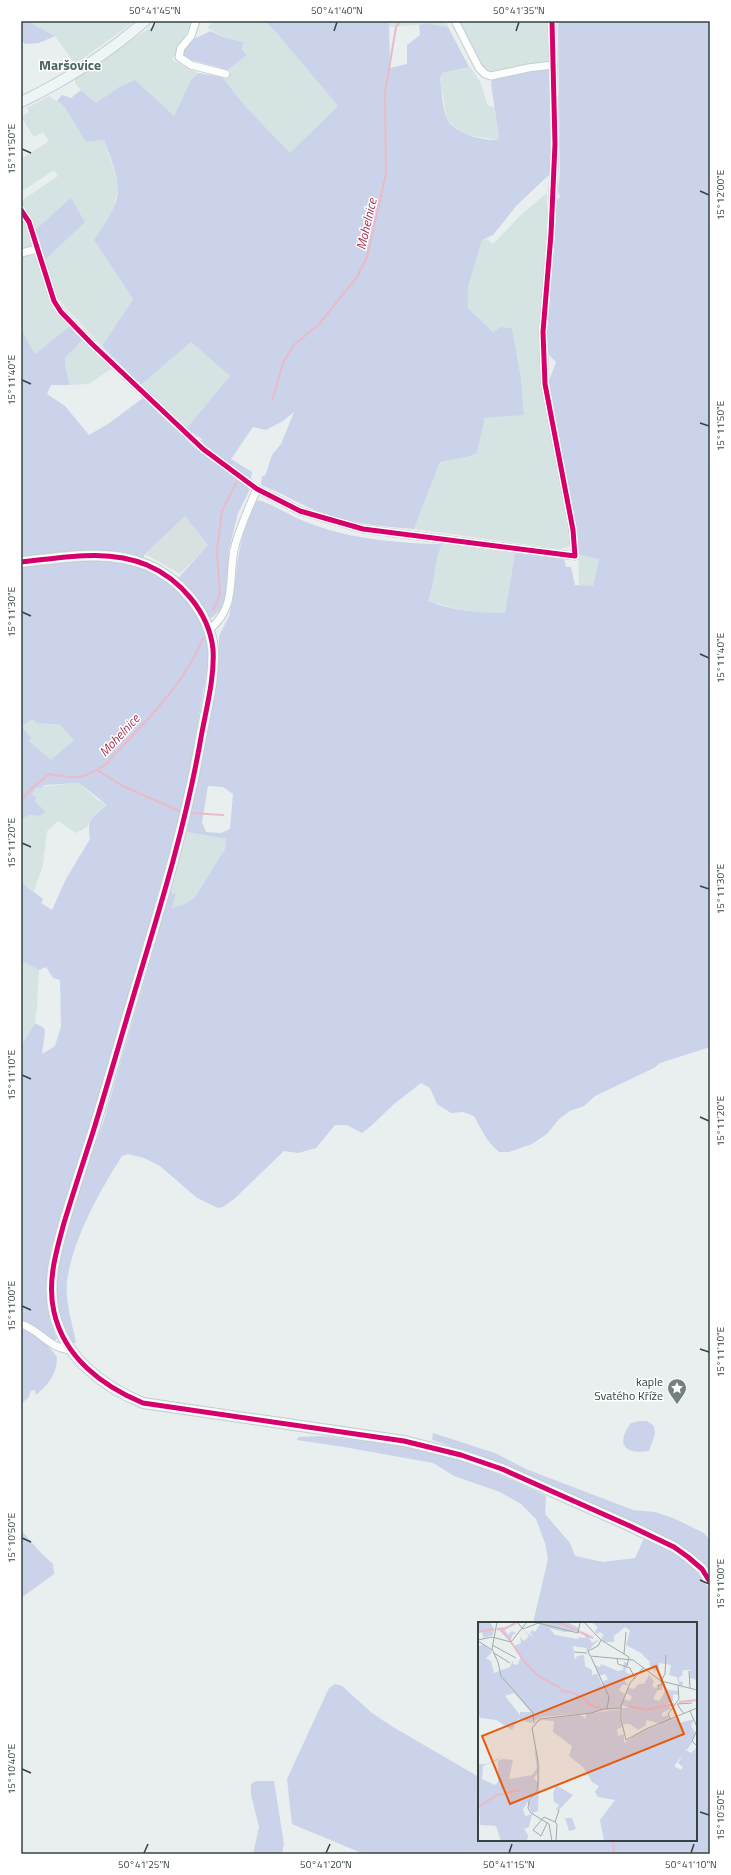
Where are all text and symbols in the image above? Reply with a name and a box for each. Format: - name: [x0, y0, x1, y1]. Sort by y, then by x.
- text: 50°41'45"N: [129, 3, 181, 18]
- text: 50°41'40"N: [311, 3, 363, 18]
- text: 50°41'35"N: [493, 3, 545, 18]
- district label: Maršovice: [39, 54, 101, 75]
- text: 15°11'50"E: [4, 123, 19, 174]
- text: 15°12'00"E: [713, 169, 728, 220]
- water label: Mohelnice: [350, 195, 382, 252]
- text: 15°11'40"E: [4, 354, 19, 405]
- text: 15°11'50"E: [713, 400, 728, 451]
- text: 15°11'30"E: [4, 586, 19, 637]
- text: 15°11'40"E: [713, 632, 728, 683]
- water label: Mohelnice: [94, 708, 145, 761]
- text: 15°11'20"E: [4, 817, 19, 868]
- text: 15°11'30"E: [713, 863, 728, 914]
- text: 15°11'10"E: [4, 1049, 19, 1100]
- text: 15°11'20"E: [713, 1095, 728, 1146]
- text: 15°11'00"E: [4, 1280, 19, 1331]
- text: 15°11'10"E: [713, 1326, 728, 1377]
- place label: kaple Svatého Kříže: [594, 1372, 663, 1405]
- place icon: kaple Svatého Kříže: [666, 1377, 688, 1405]
- text: 15°10'50"E: [4, 1512, 19, 1563]
- text: 15°11'00"E: [713, 1558, 728, 1609]
- inset map: [478, 1622, 697, 1841]
- text: 15°10'40"E: [4, 1743, 19, 1794]
- text: 15°10'50"E: [713, 1789, 728, 1840]
- text: 50°41'25"N: [118, 1857, 170, 1872]
- text: 50°41'20"N: [300, 1857, 352, 1872]
- text: 50°41'15"N: [483, 1857, 535, 1872]
- text: 50°41'10"N: [665, 1857, 717, 1872]

